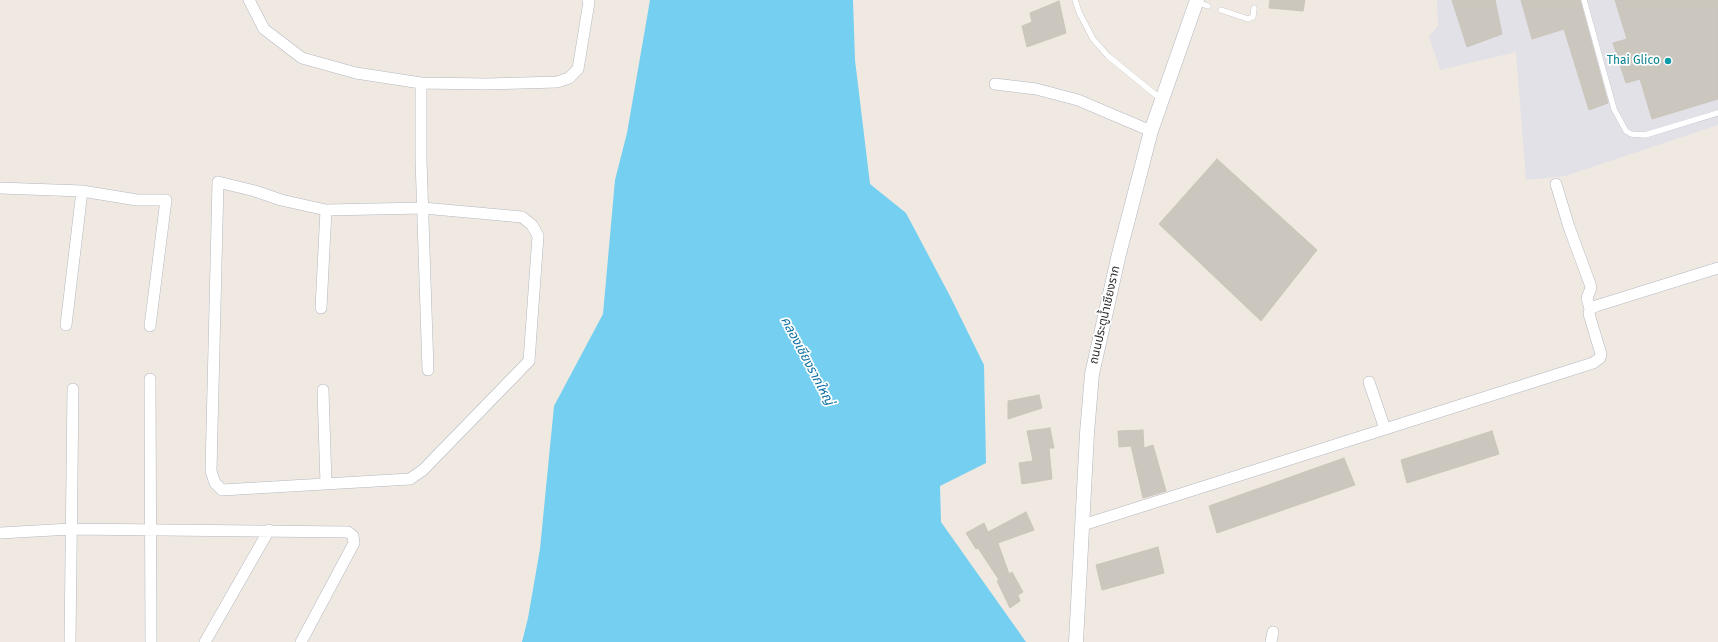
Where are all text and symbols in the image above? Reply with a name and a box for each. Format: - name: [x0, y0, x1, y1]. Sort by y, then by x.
- place label: Thai Glico: [1607, 54, 1660, 68]
- marker: Thai Glico: [1663, 56, 1673, 66]
- street label: ถนนประตูน้ำเชียงราก: [1087, 264, 1123, 366]
- water label: คลองเชียงรากใหญ่: [777, 314, 837, 408]

